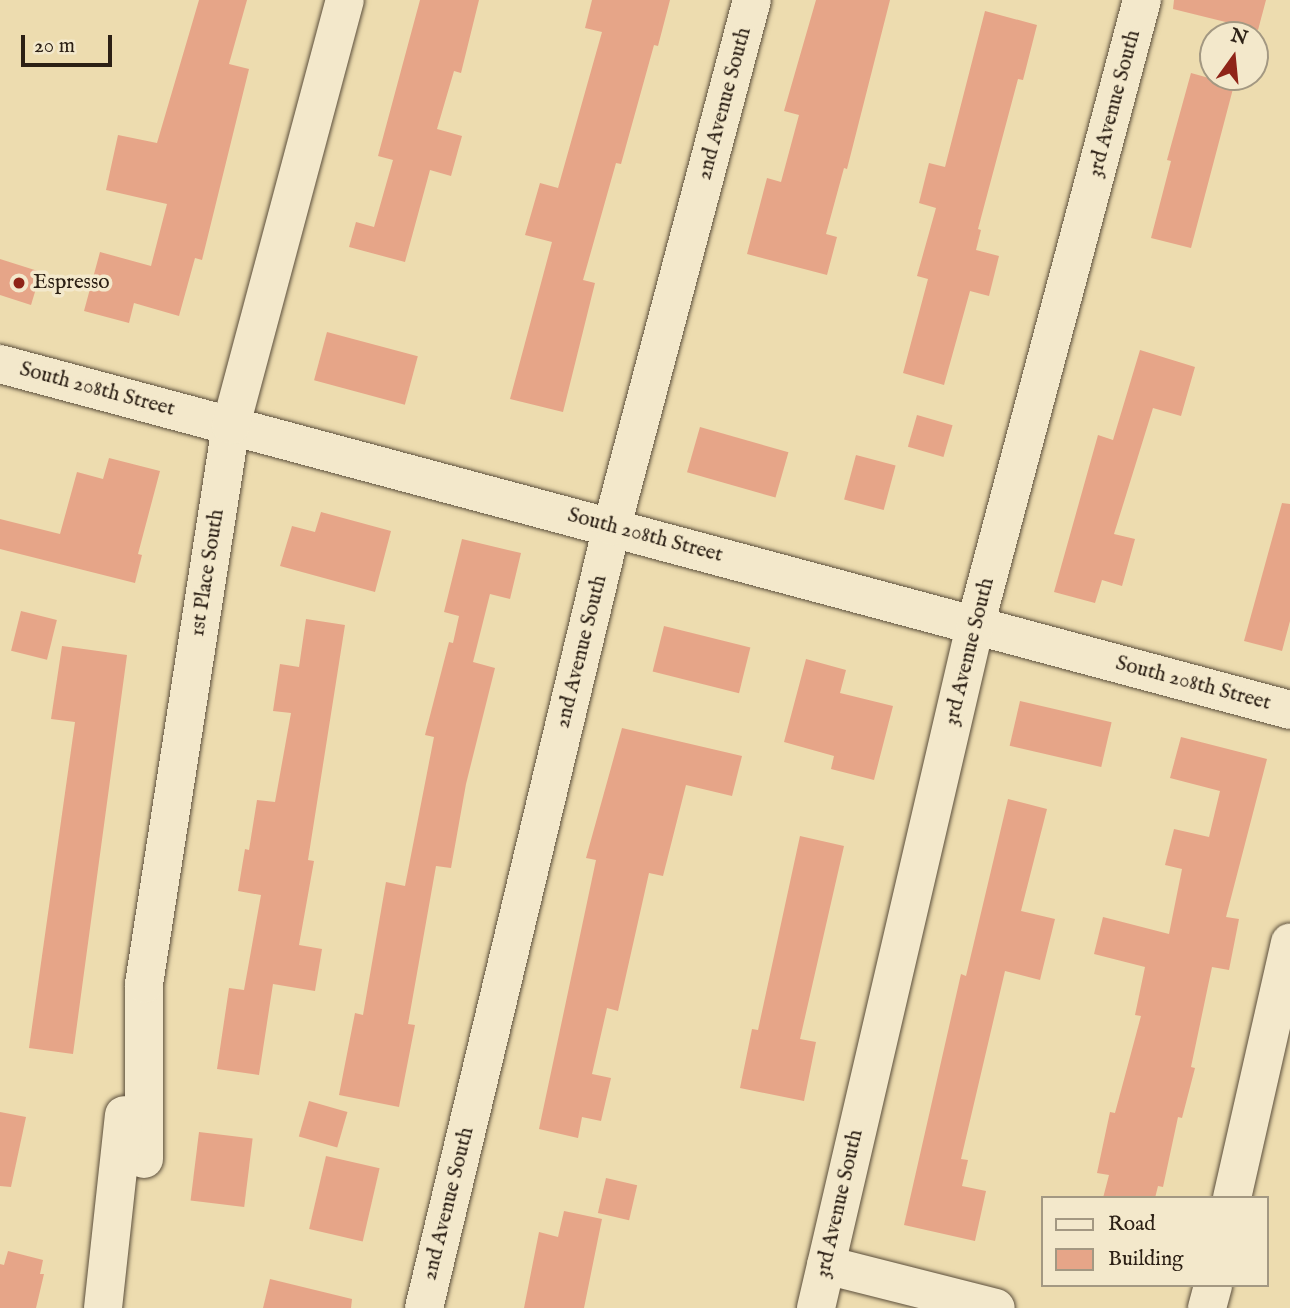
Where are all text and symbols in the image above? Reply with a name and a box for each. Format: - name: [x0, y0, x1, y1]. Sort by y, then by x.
- scale bar: [24, 21, 116, 65]
- north arrow: [1199, 21, 1269, 91]
- text: N: [1228, 24, 1250, 51]
- street label: 2nd Avenue South: [693, 25, 757, 183]
- street label: 3rd Avenue South: [1083, 28, 1147, 180]
- text: 20 m: [34, 33, 75, 60]
- place label: Espresso: [33, 270, 110, 296]
- marker: Espresso: [11, 275, 27, 291]
- street label: South 208th Street: [17, 357, 177, 423]
- street label: South 208th Street: [565, 503, 725, 569]
- street label: 1st Place South: [186, 508, 230, 638]
- street label: 2nd Avenue South: [551, 573, 613, 731]
- street label: 3rd Avenue South: [939, 576, 1001, 728]
- street label: South 208th Street: [1113, 651, 1273, 717]
- street label: 2nd Avenue South: [418, 1125, 480, 1283]
- street label: 3rd Avenue South: [811, 1127, 869, 1281]
- legend: [1042, 1196, 1269, 1287]
- text: Road: [1108, 1211, 1155, 1238]
- text: Building: [1108, 1246, 1183, 1273]

